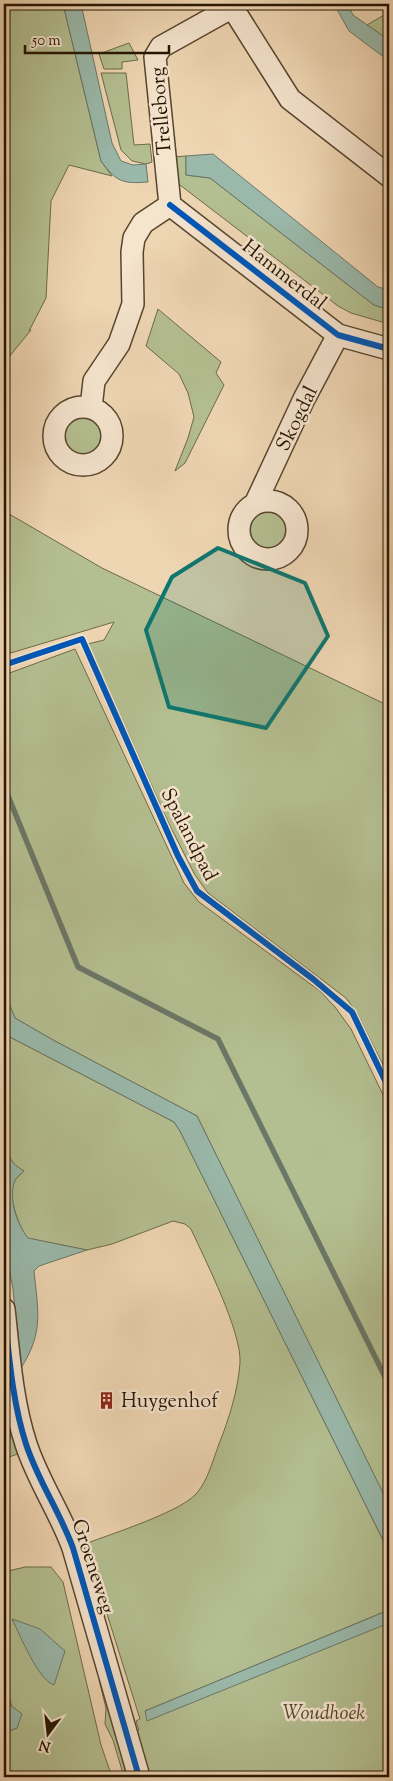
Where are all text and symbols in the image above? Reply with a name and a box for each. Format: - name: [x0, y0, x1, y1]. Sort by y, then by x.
- scale bar: [25, 22, 169, 54]
- text: 50 m: [31, 31, 61, 52]
- street label: Trelleborg: [144, 65, 181, 156]
- street label: Hammerdal: [235, 234, 332, 319]
- street label: Skogdal: [270, 381, 327, 457]
- street label: Spalandpad: [152, 784, 224, 887]
- place label: Huygenhof: [121, 1388, 219, 1417]
- building icon: Huygenhof: [97, 1390, 117, 1410]
- street label: Groeneweg: [63, 1516, 121, 1618]
- park label: Woudhoek: [283, 1700, 365, 1729]
- north arrow: [22, 1708, 72, 1758]
- text: N: [37, 1734, 53, 1756]

